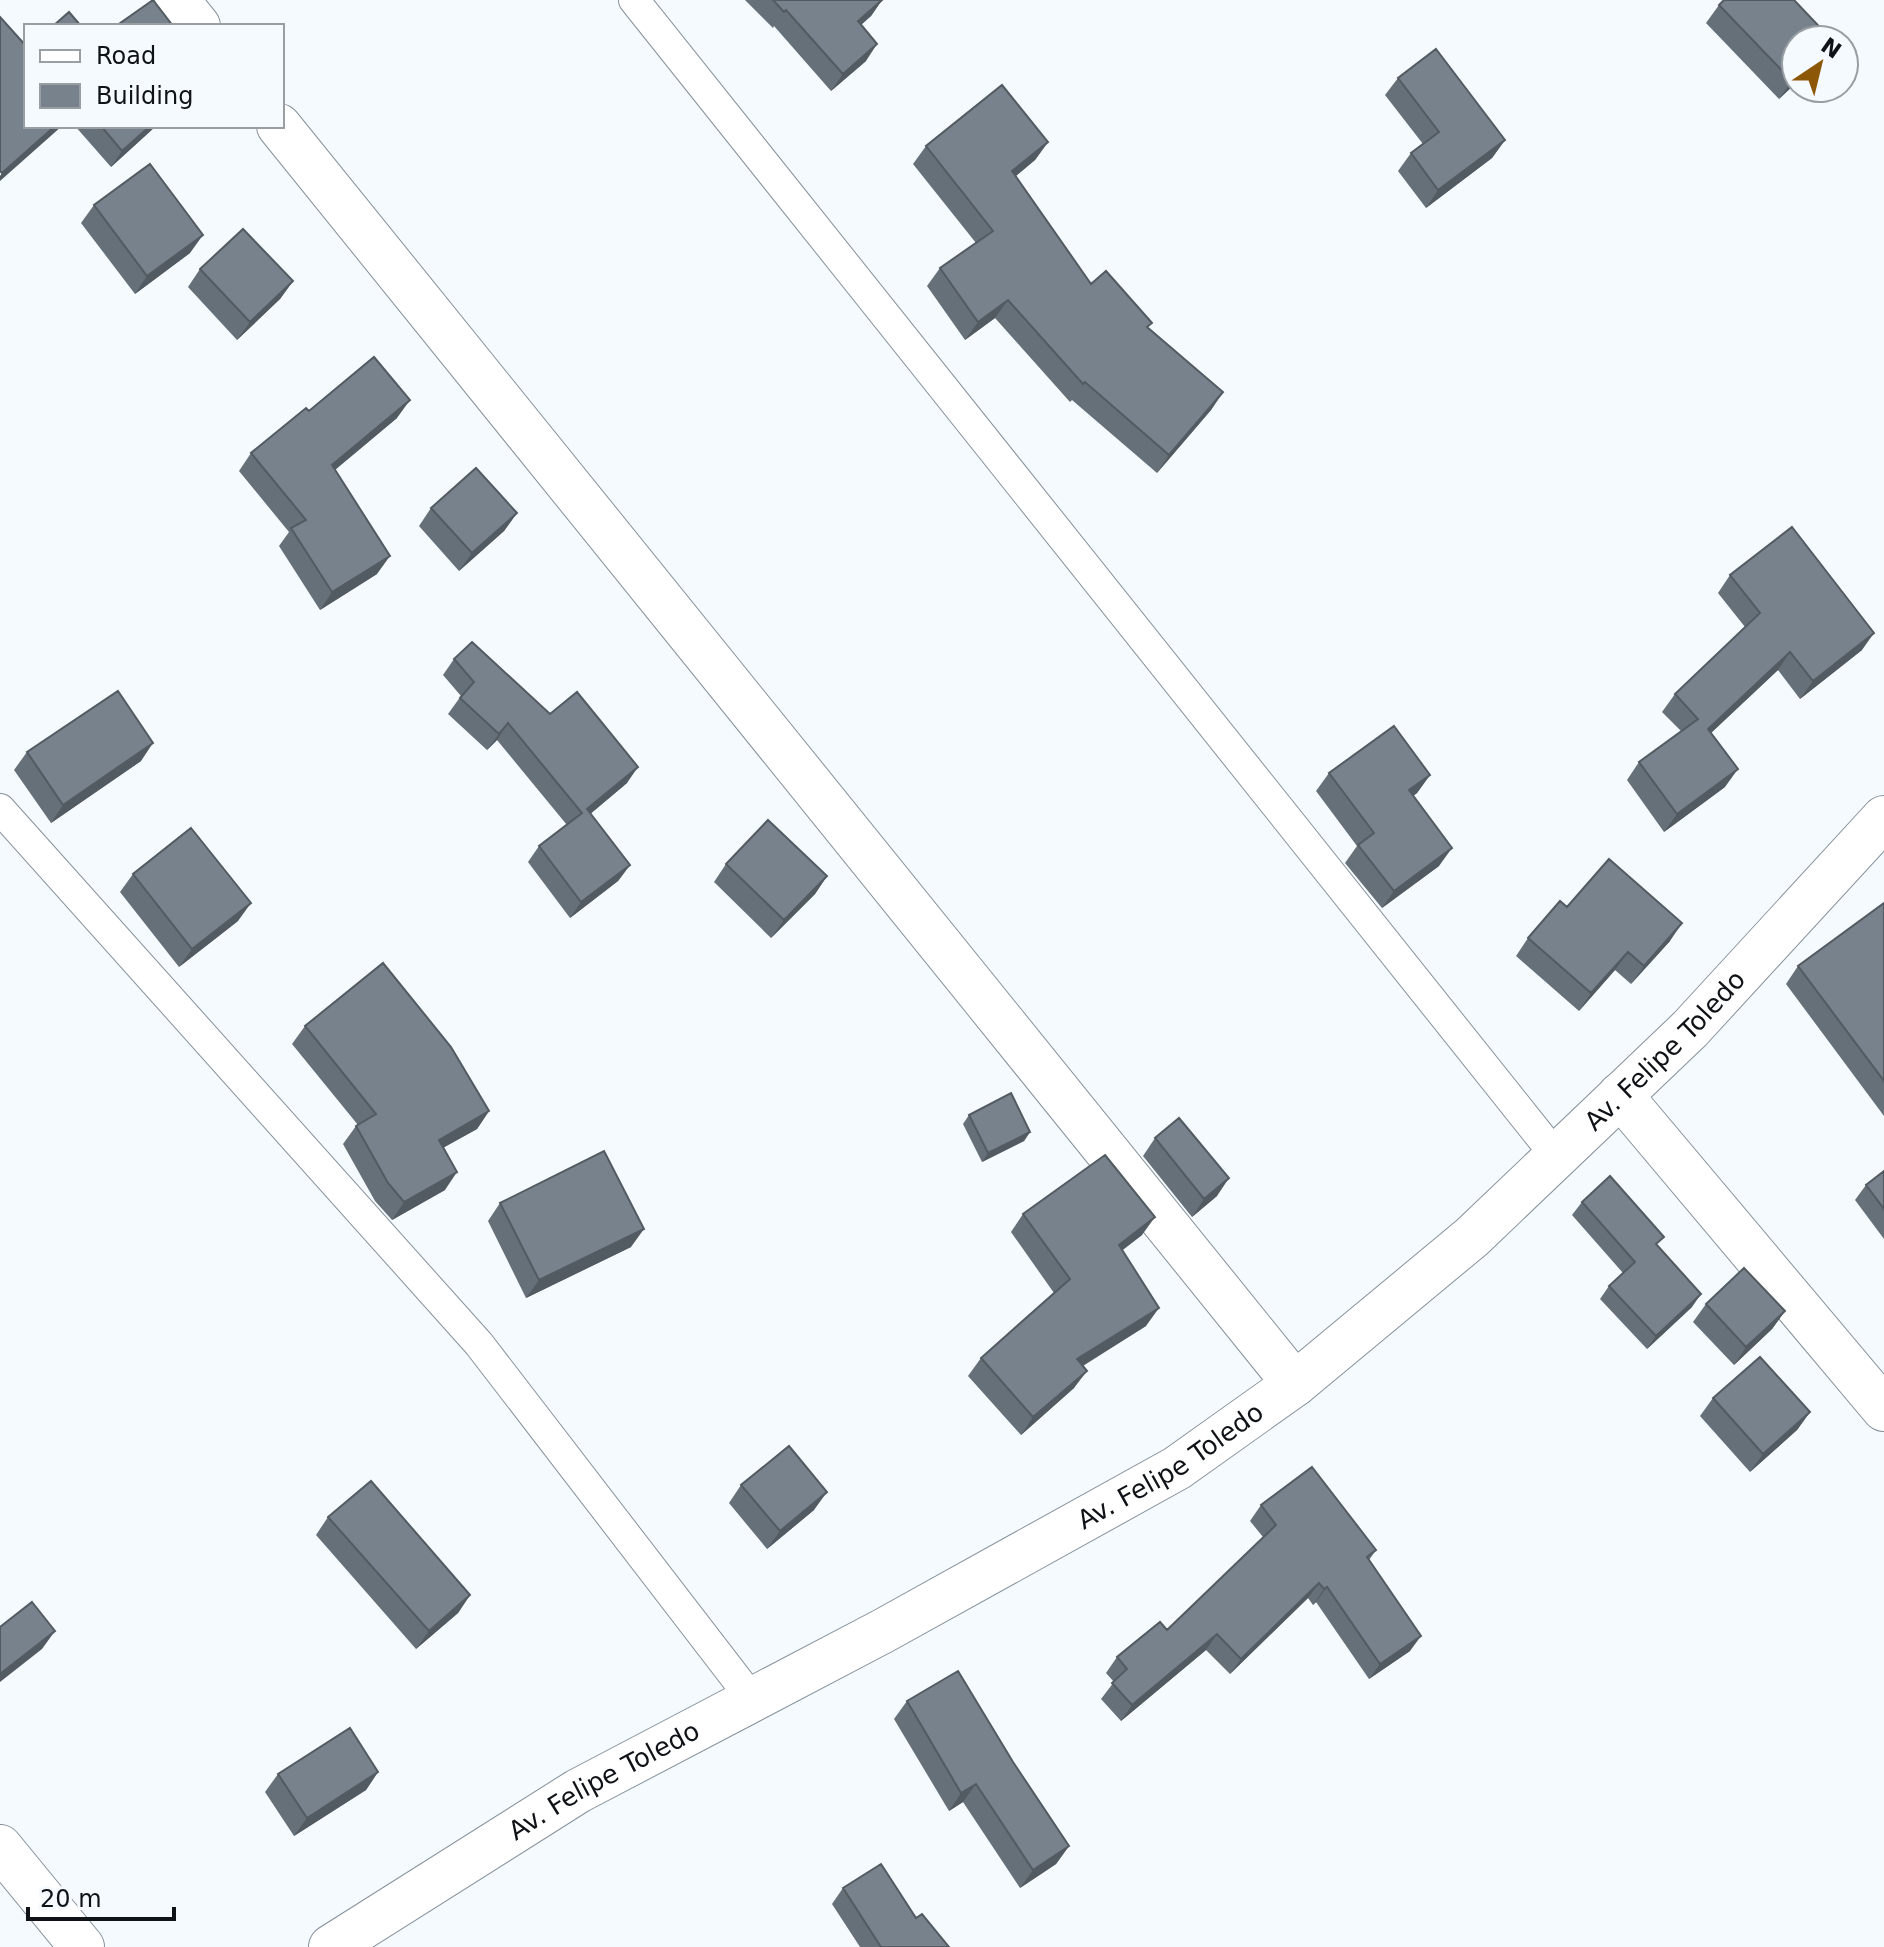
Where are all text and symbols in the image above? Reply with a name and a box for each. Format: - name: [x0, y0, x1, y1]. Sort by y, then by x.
- legend: [24, 24, 284, 128]
- north arrow: [1780, 24, 1860, 104]
- text: N: [1816, 33, 1846, 64]
- text: Road: [96, 42, 156, 70]
- text: Building: [96, 82, 193, 110]
- street label: Av. Felipe Toledo: [1578, 964, 1751, 1136]
- street label: Av. Felipe Toledo: [1072, 1396, 1269, 1535]
- street label: Av. Felipe Toledo: [503, 1715, 704, 1846]
- scale bar: [28, 1871, 174, 1921]
- text: 20 m: [40, 1885, 102, 1913]

